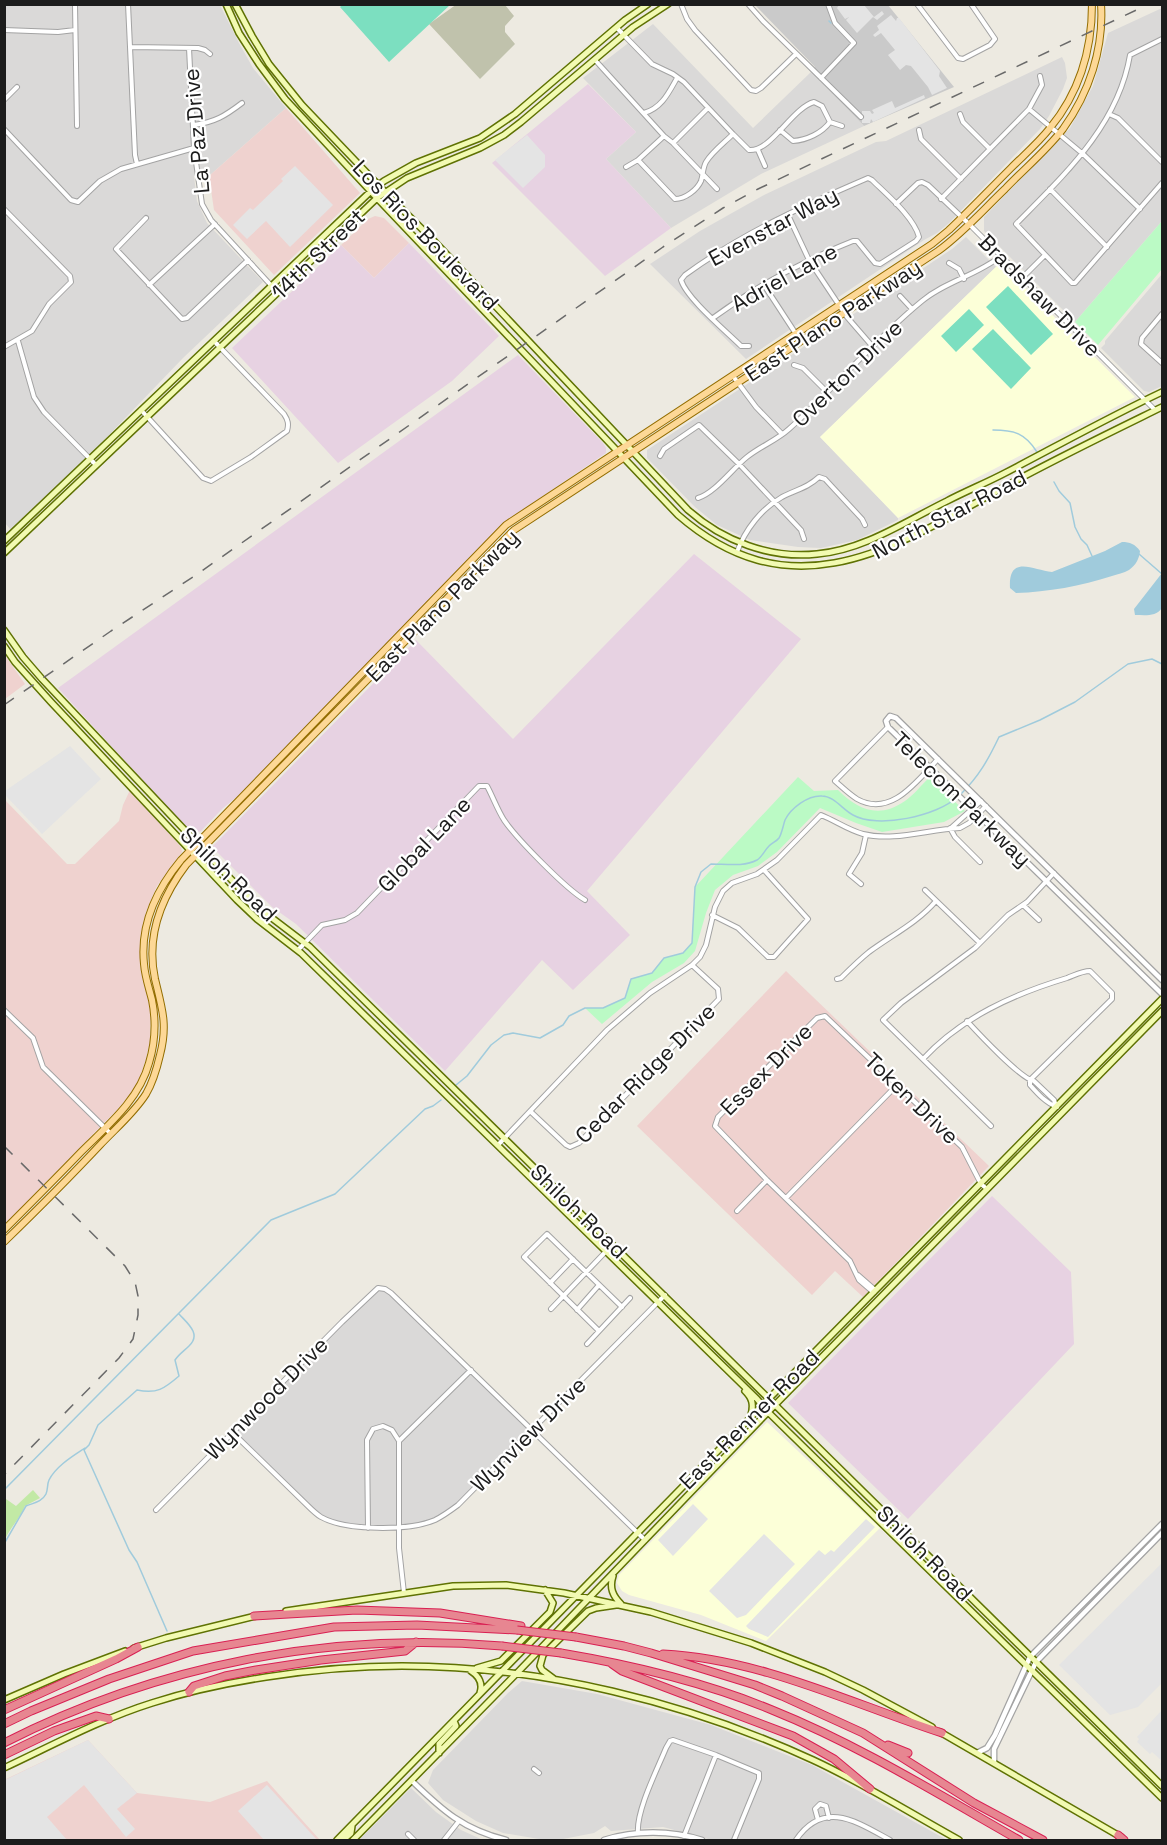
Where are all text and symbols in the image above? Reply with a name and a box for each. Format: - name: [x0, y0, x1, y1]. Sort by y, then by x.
- street label: La Paz Drive: [177, 67, 215, 195]
- street label: Los Rios Boulevard: [347, 154, 505, 316]
- street label: Evenstar Way: [703, 180, 843, 272]
- street label: 14th Street: [265, 202, 371, 306]
- street label: Bradshaw Drive: [973, 228, 1107, 362]
- street label: Adriel Lane: [726, 236, 842, 318]
- street label: East Plano Parkway: [739, 252, 927, 388]
- street label: Overton Drive: [786, 313, 908, 433]
- street label: North Star Road: [867, 463, 1031, 565]
- street label: East Plano Parkway: [360, 523, 524, 687]
- street label: Telecom Parkway: [887, 726, 1037, 872]
- street label: Global Lane: [371, 790, 477, 898]
- street label: Shiloh Road: [174, 821, 284, 927]
- street label: Cedar Ridge Drive: [569, 997, 721, 1149]
- street label: Essex Drive: [714, 1017, 818, 1121]
- street label: Token Drive: [859, 1046, 965, 1150]
- street label: Shiloh Road: [524, 1158, 634, 1264]
- street label: Wynwood Drive: [198, 1330, 334, 1466]
- street label: East Renner Road: [673, 1343, 825, 1495]
- street label: Wynview Drive: [464, 1370, 592, 1498]
- street label: Shiloh Road: [871, 1499, 979, 1607]

